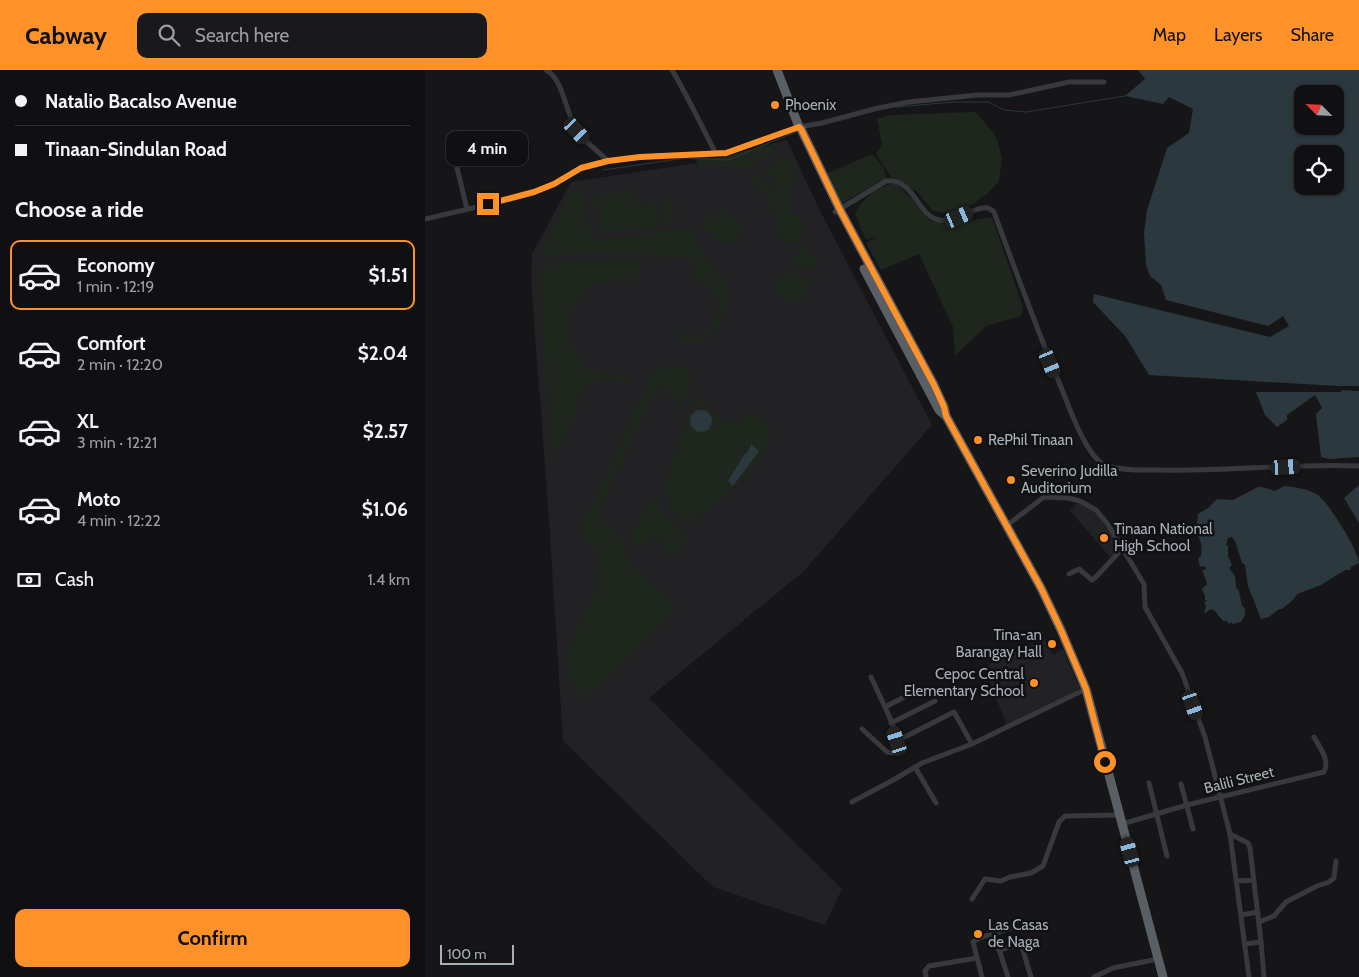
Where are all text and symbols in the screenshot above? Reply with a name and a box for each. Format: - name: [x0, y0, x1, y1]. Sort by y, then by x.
- search box: [137, 13, 487, 58]
- text: Cabway: [25, 21, 107, 50]
- icon: search: [155, 21, 183, 49]
- text: Search here: [195, 24, 289, 47]
- text: Map: [1153, 24, 1186, 46]
- text: Layers: [1214, 24, 1263, 46]
- text: Share: [1291, 24, 1334, 46]
- north arrow: [1294, 85, 1344, 135]
- map controls: [1294, 85, 1344, 195]
- text: Natalio Bacalso Avenue: [45, 90, 237, 113]
- place label: Phoenix: [785, 96, 836, 114]
- marker: Phoenix: [769, 99, 781, 111]
- car: [561, 115, 592, 147]
- callout: 4 min: [447, 132, 529, 166]
- text: Tinaan-Sindulan Road: [45, 138, 227, 161]
- text: 4 min: [467, 139, 507, 158]
- button: locate: [1294, 145, 1344, 195]
- route end: [477, 193, 499, 215]
- text: Choose a ride: [15, 196, 144, 223]
- car: [942, 204, 975, 230]
- icon: car: [17, 253, 62, 298]
- text: Economy: [77, 254, 155, 277]
- text: $1.51: [369, 264, 408, 287]
- text: 1 min · 12:19: [77, 277, 154, 296]
- icon: car: [17, 331, 62, 376]
- text: Comfort: [77, 332, 146, 355]
- text: $2.04: [358, 342, 408, 365]
- car: [1037, 346, 1062, 380]
- text: 2 min · 12:20: [77, 355, 163, 374]
- icon: car: [17, 409, 62, 454]
- text: XL: [77, 410, 98, 433]
- text: $2.57: [363, 420, 408, 443]
- place label: RePhil Tinaan: [988, 431, 1073, 449]
- text: 3 min · 12:21: [77, 433, 157, 452]
- marker: RePhil Tinaan: [972, 434, 984, 446]
- car: [1270, 459, 1301, 475]
- place label: Severino Judilla Auditorium: [1021, 462, 1118, 497]
- marker: Severino Judilla Auditorium: [1005, 474, 1017, 486]
- icon: car: [17, 487, 62, 532]
- text: Moto: [77, 488, 121, 511]
- text: $1.06: [362, 498, 408, 521]
- text: 4 min · 12:22: [77, 511, 161, 530]
- place label: Tinaan National High School: [1114, 520, 1213, 555]
- marker: Tinaan National High School: [1098, 532, 1110, 544]
- icon: cash: [15, 566, 43, 594]
- text: Cash: [55, 568, 94, 591]
- text: 1.4 km: [367, 570, 410, 589]
- place label: Tina-an Barangay Hall: [956, 626, 1042, 661]
- marker: Tina-an Barangay Hall: [1046, 638, 1058, 650]
- place label: Cepoc Central Elementary School: [904, 665, 1024, 700]
- marker: Cepoc Central Elementary School: [1028, 677, 1040, 689]
- car: [1181, 688, 1204, 722]
- car: [885, 724, 908, 758]
- route start: [1094, 751, 1116, 773]
- street label: Balili Street: [1202, 763, 1276, 797]
- car: [1118, 836, 1141, 868]
- button: Confirm: [15, 909, 410, 967]
- place label: Las Casas de Naga: [988, 916, 1048, 951]
- marker: Las Casas de Naga: [972, 928, 984, 940]
- scale bar: [440, 942, 514, 965]
- text: 100 m: [447, 945, 487, 963]

